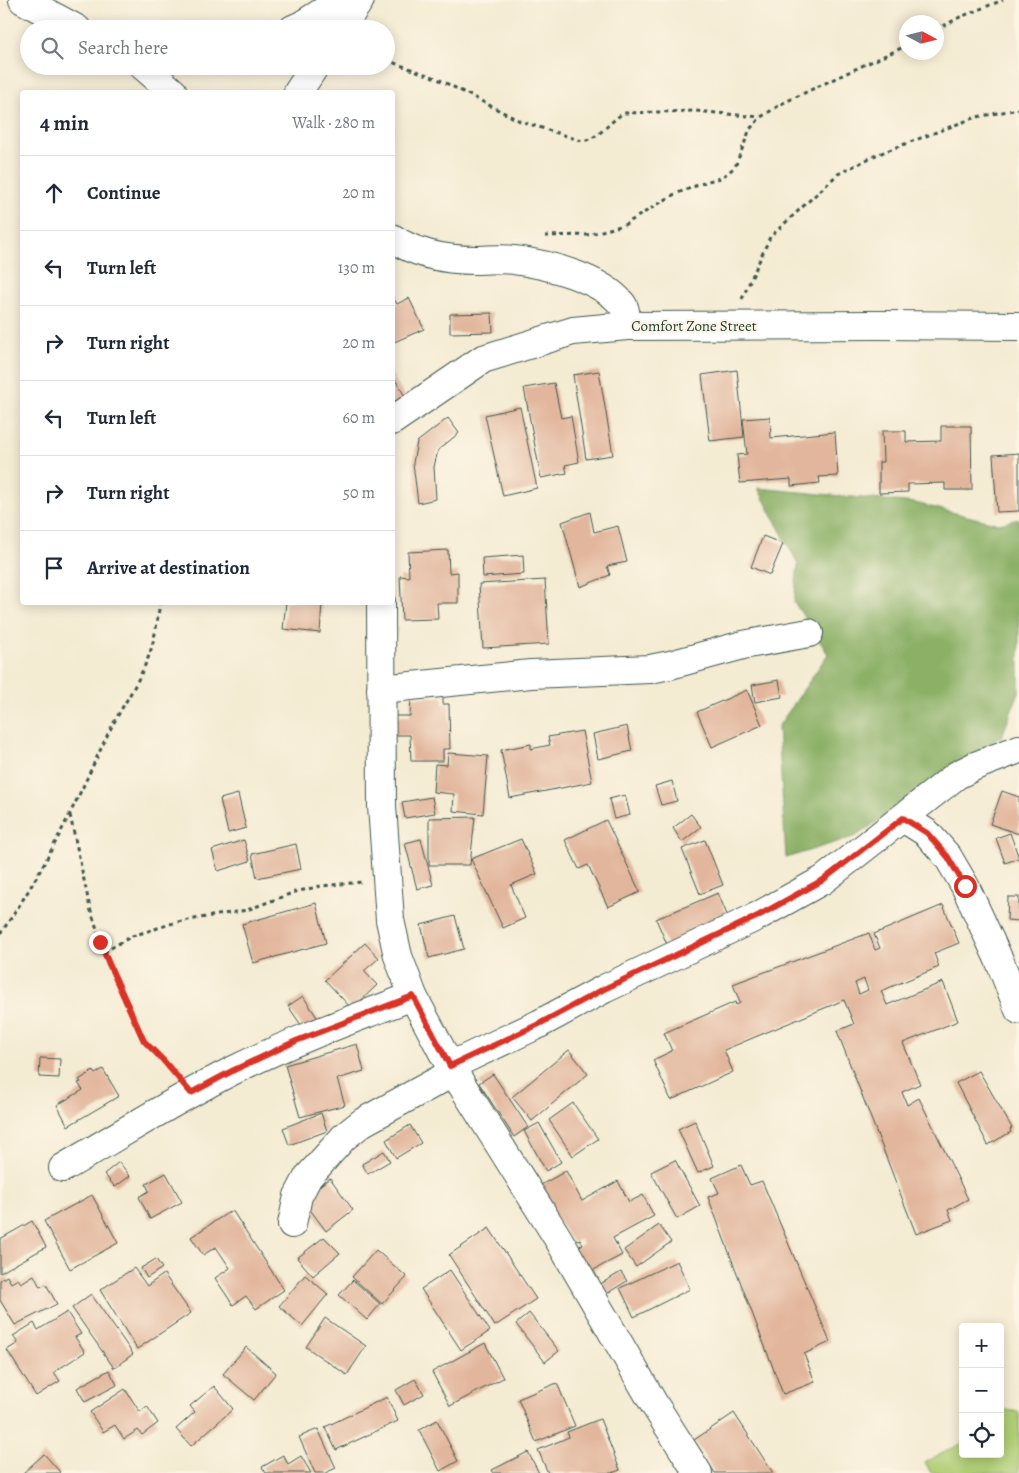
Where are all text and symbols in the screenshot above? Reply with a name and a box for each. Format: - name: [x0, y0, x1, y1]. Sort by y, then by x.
- north arrow: [899, 15, 944, 60]
- search box: [20, 20, 395, 75]
- icon: search: [38, 34, 66, 62]
- text: Search here: [78, 35, 168, 61]
- text: 4 min: [40, 109, 89, 137]
- text: Walk · 280 m: [292, 112, 375, 134]
- icon: ahead: [40, 179, 68, 207]
- text: Continue: [87, 180, 161, 206]
- text: 20 m: [342, 182, 375, 204]
- icon: left: [40, 254, 68, 282]
- text: Turn left: [87, 255, 156, 281]
- text: 130 m: [338, 257, 375, 279]
- street label: Comfort Zone Street: [631, 316, 757, 336]
- icon: right: [40, 329, 68, 357]
- text: Turn right: [87, 330, 169, 356]
- text: 20 m: [342, 332, 375, 354]
- icon: left: [40, 404, 68, 432]
- text: Turn left: [87, 405, 156, 431]
- text: 60 m: [343, 407, 375, 429]
- icon: right: [40, 479, 68, 507]
- text: Turn right: [87, 480, 169, 506]
- text: 50 m: [343, 482, 375, 504]
- icon: arrive: [40, 554, 68, 582]
- text: Arrive at destination: [87, 555, 250, 581]
- route start: [954, 875, 977, 898]
- route end: [89, 931, 112, 954]
- map controls: [959, 1323, 1004, 1458]
- button: +: [959, 1323, 1004, 1368]
- button: −: [959, 1368, 1004, 1413]
- button: locate: [959, 1413, 1004, 1458]

